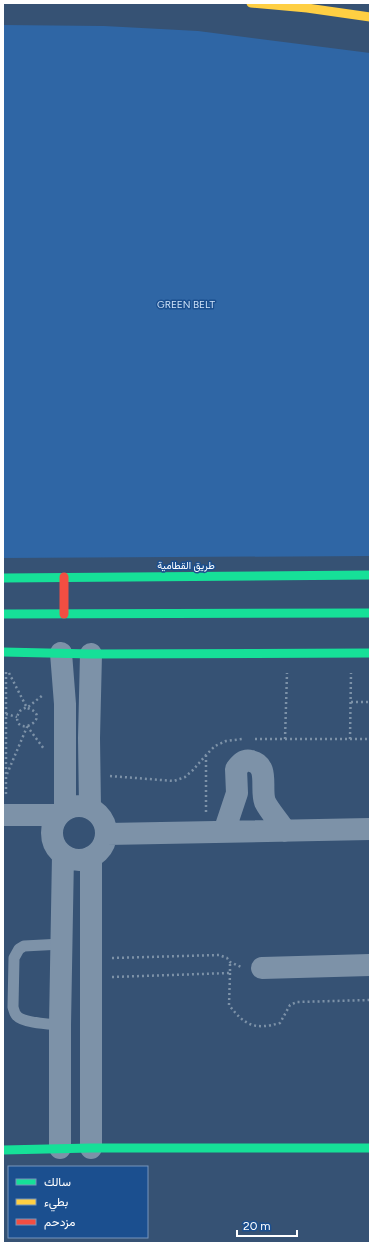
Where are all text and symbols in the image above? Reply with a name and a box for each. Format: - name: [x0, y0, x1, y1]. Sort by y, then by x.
- park label: GREEN BELT: [157, 298, 215, 311]
- street label: طريق القطامية: [157, 559, 215, 572]
- legend: [8, 1166, 148, 1238]
- text: سالك: [44, 1175, 71, 1189]
- text: بطيء: [44, 1195, 68, 1212]
- scale bar: [237, 1212, 297, 1238]
- text: مزدحم: [44, 1215, 75, 1230]
- text: 20 m: [243, 1219, 271, 1233]

